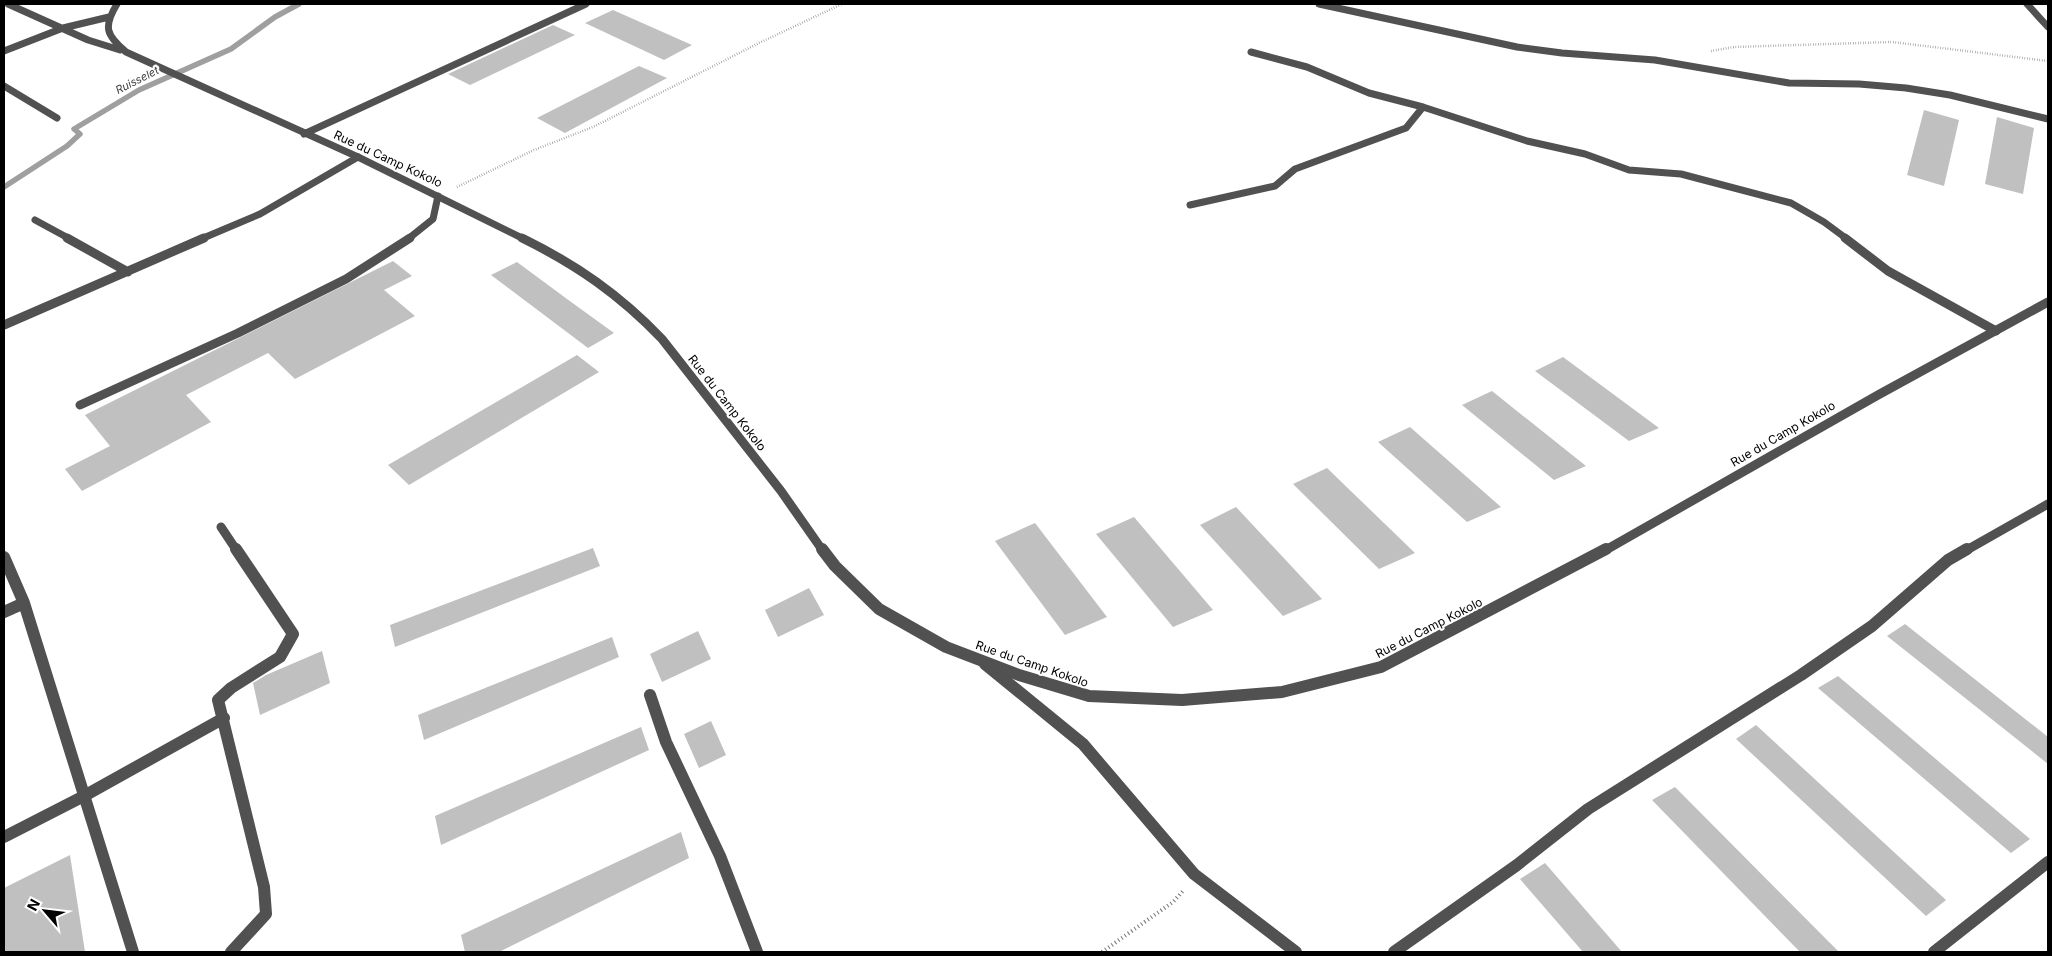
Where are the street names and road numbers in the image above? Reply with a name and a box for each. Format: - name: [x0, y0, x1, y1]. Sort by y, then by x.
- street label: Rue du Camp Kokolo: [331, 127, 445, 190]
- street label: Rue du Camp Kokolo: [685, 352, 770, 454]
- street label: Rue du Camp Kokolo: [1728, 398, 1838, 470]
- street label: Rue du Camp Kokolo: [1373, 594, 1485, 661]
- street label: Rue du Camp Kokolo: [974, 637, 1090, 690]

